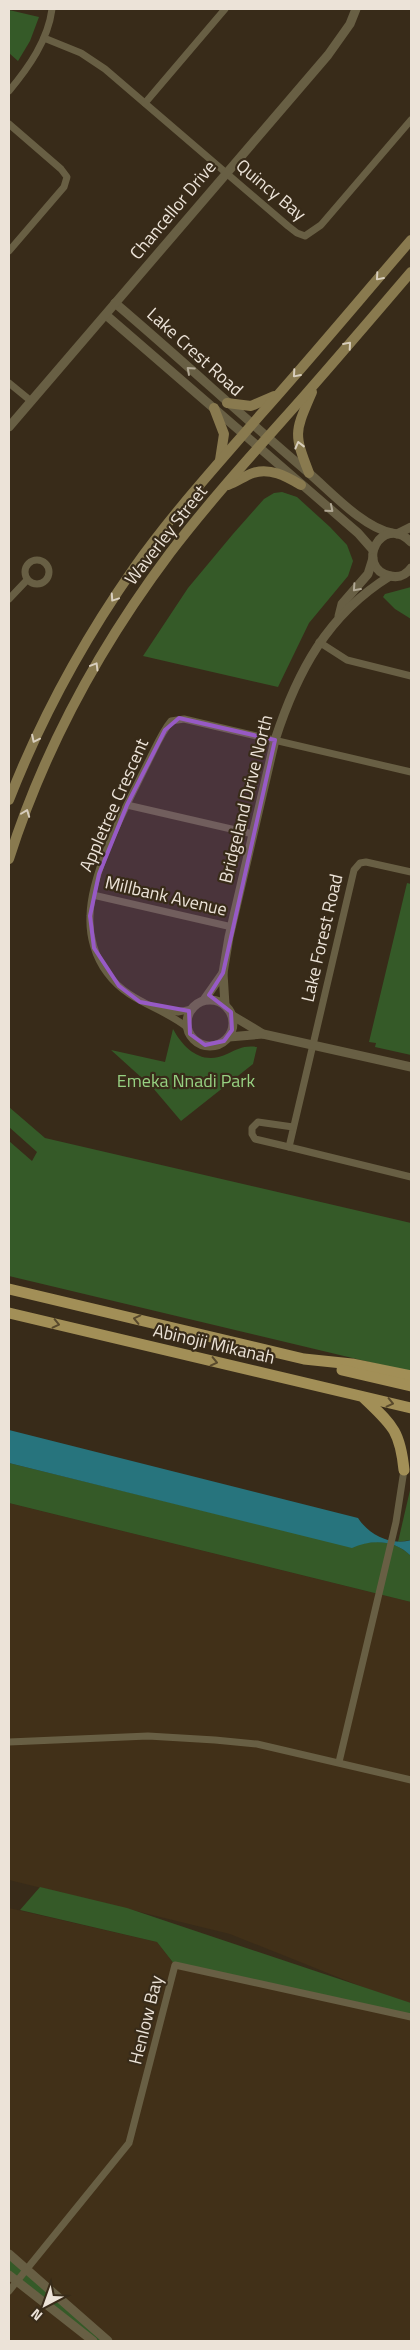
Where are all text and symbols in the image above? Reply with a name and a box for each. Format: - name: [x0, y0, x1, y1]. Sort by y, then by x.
- street label: Quincy Bay: [230, 152, 313, 227]
- street label: Chancellor Drive: [123, 154, 222, 265]
- one-way arrow: [377, 271, 385, 280]
- street label: Lake Crest Road: [141, 301, 250, 402]
- one-way arrow: [342, 342, 351, 351]
- one-way arrow: [187, 367, 196, 376]
- one-way arrow: [293, 368, 302, 377]
- one-way arrow: [294, 440, 305, 449]
- street label: Waverley Street: [118, 478, 214, 591]
- one-way arrow: [324, 503, 333, 512]
- one-way arrow: [353, 582, 362, 591]
- one-way arrow: [111, 592, 120, 601]
- one-way arrow: [89, 663, 99, 672]
- street label: Bridgeland Drive North: [212, 712, 279, 886]
- street label: Appletree Crescent: [72, 733, 155, 876]
- one-way arrow: [31, 734, 41, 743]
- one-way arrow: [19, 809, 30, 818]
- street label: Millbank Avenue: [102, 868, 230, 923]
- street label: Lake Forest Road: [294, 871, 349, 1004]
- park label: Emeka Nnadi Park: [117, 1067, 256, 1094]
- one-way arrow: [133, 1314, 142, 1325]
- street label: Abinojii Mikanah: [151, 1316, 278, 1371]
- one-way arrow: [52, 1318, 61, 1329]
- one-way arrow: [210, 1356, 219, 1367]
- one-way arrow: [385, 1397, 394, 1408]
- street label: Henlow Bay: [121, 1972, 170, 2067]
- north arrow: [20, 2280, 70, 2330]
- text: N: [26, 2304, 47, 2326]

